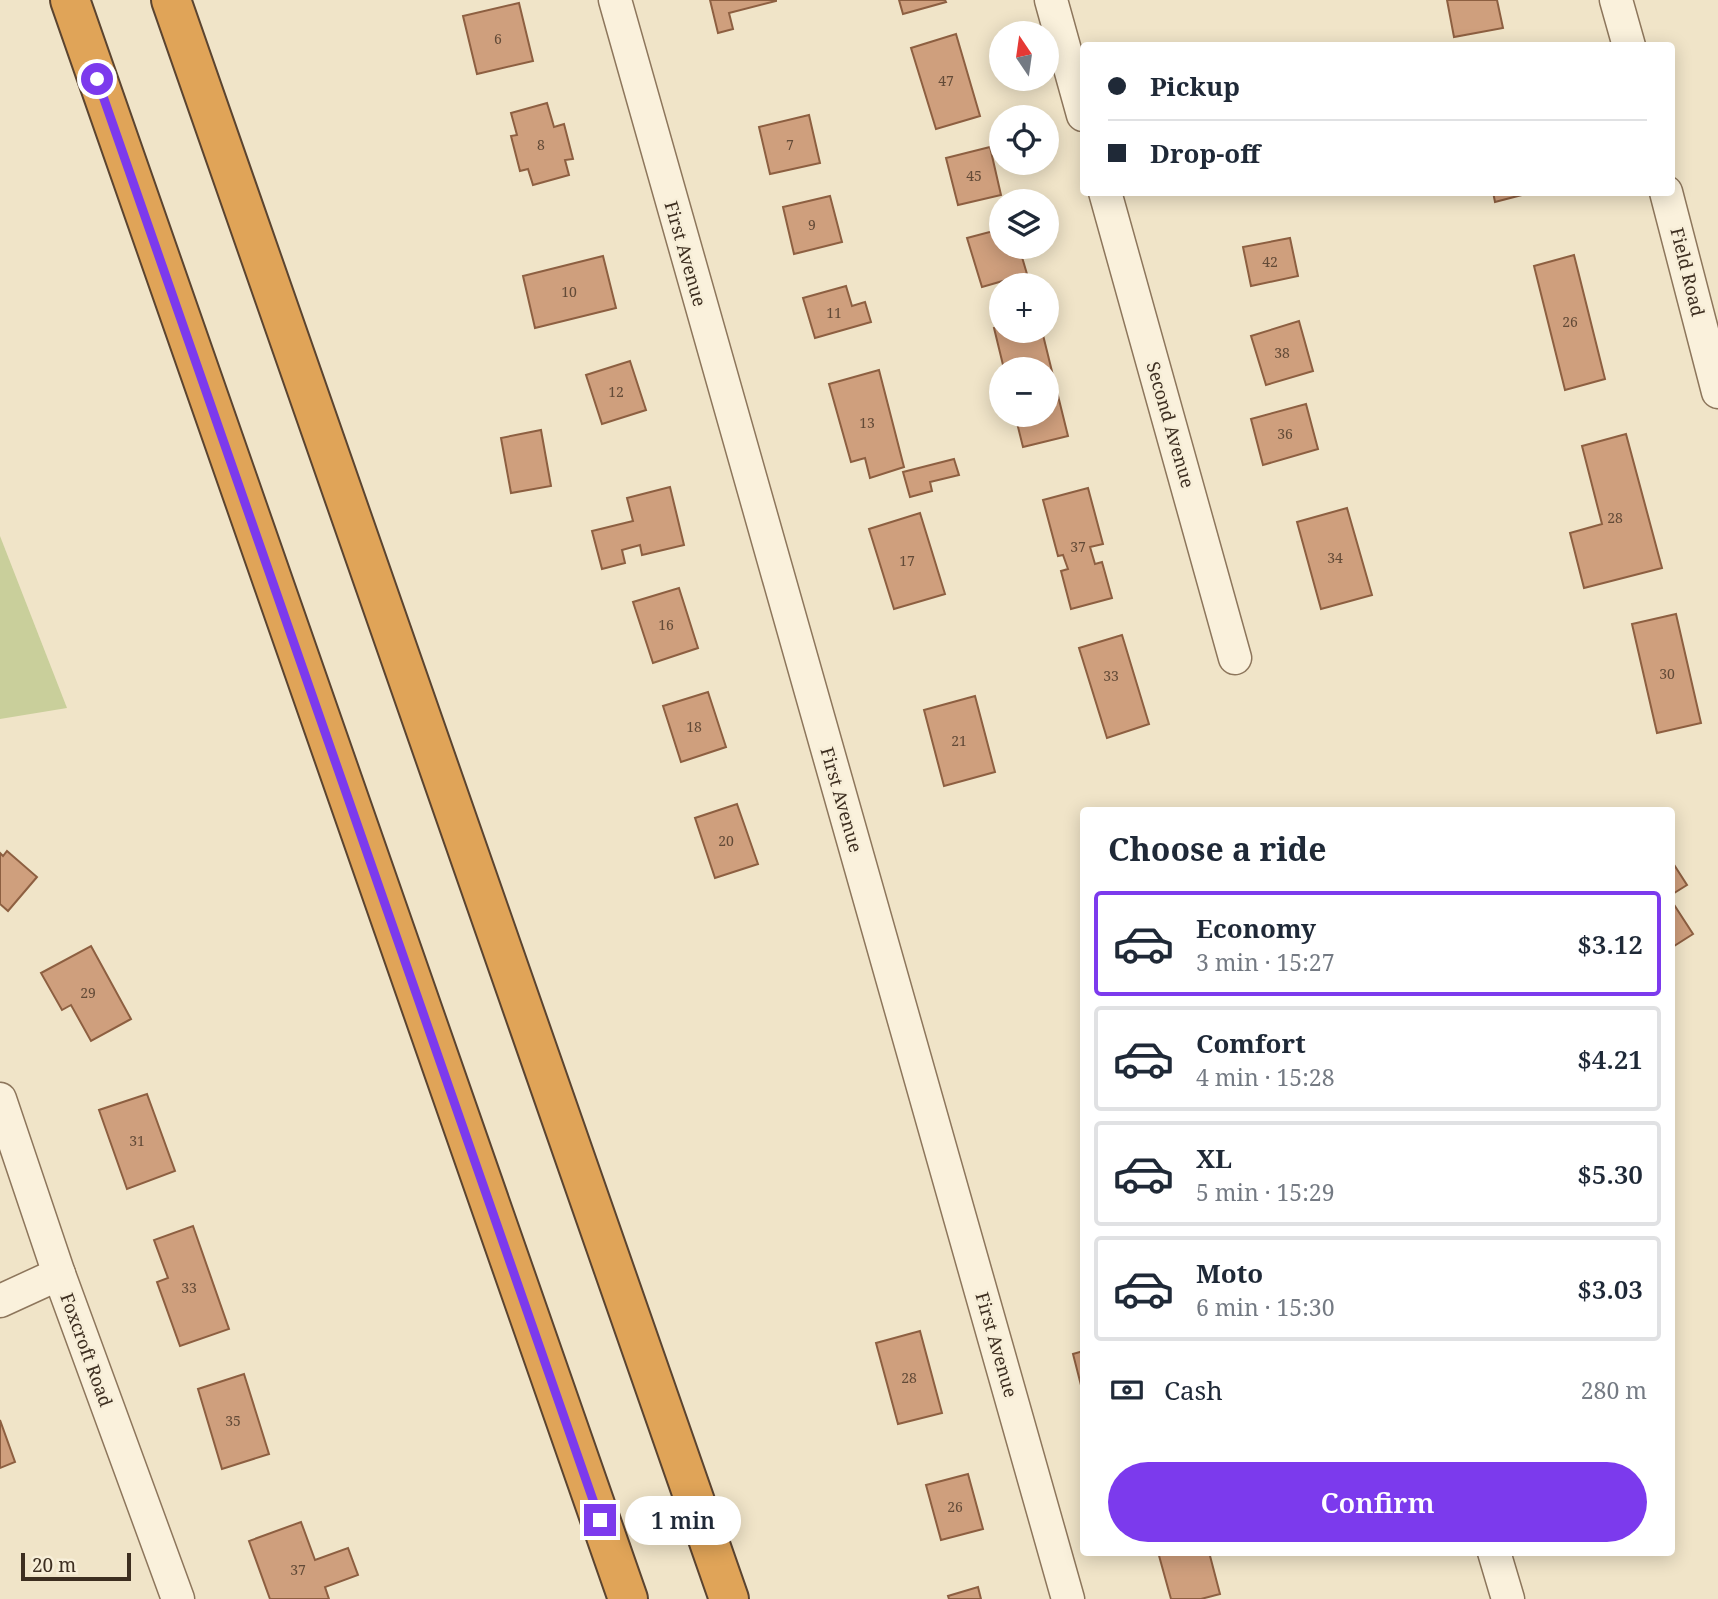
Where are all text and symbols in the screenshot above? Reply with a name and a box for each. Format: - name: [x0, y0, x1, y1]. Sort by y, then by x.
- north arrow: [989, 21, 1059, 91]
- map controls: [989, 21, 1059, 427]
- house number: 6: [494, 29, 502, 48]
- route start: [81, 63, 113, 95]
- text: Pickup: [1150, 68, 1240, 104]
- house number: 47: [938, 71, 954, 90]
- button: locate: [989, 105, 1059, 175]
- house number: 8: [537, 135, 545, 154]
- house number: 7: [786, 135, 794, 154]
- text: Drop-off: [1150, 135, 1260, 171]
- house number: 45: [966, 166, 982, 185]
- button: layers: [989, 189, 1059, 259]
- street label: First Avenue: [659, 198, 712, 309]
- house number: 9: [808, 215, 816, 234]
- street label: Field Road: [1665, 225, 1711, 319]
- house number: 42: [1262, 252, 1278, 271]
- button: +: [989, 273, 1059, 343]
- house number: 10: [561, 282, 577, 301]
- house number: 11: [826, 303, 842, 322]
- house number: 26: [1562, 312, 1578, 331]
- house number: 38: [1274, 343, 1290, 362]
- button: −: [989, 357, 1059, 427]
- street label: Second Avenue: [1141, 359, 1200, 491]
- house number: 12: [608, 382, 624, 401]
- house number: 13: [859, 413, 875, 432]
- house number: 36: [1277, 424, 1293, 443]
- house number: 28: [1607, 508, 1623, 527]
- house number: 37: [1070, 537, 1086, 556]
- house number: 34: [1327, 548, 1343, 567]
- house number: 17: [899, 551, 915, 570]
- house number: 16: [658, 615, 674, 634]
- house number: 30: [1659, 664, 1675, 683]
- house number: 33: [1103, 666, 1119, 685]
- house number: 18: [686, 717, 702, 736]
- house number: 21: [951, 731, 967, 750]
- street label: First Avenue: [815, 744, 868, 855]
- text: Choose a ride: [1108, 827, 1327, 870]
- house number: 20: [718, 831, 734, 850]
- text: Economy: [1196, 910, 1316, 946]
- icon: car: [1112, 912, 1175, 975]
- text: $3.12: [1577, 926, 1643, 962]
- text: 3 min · 15:27: [1196, 946, 1334, 978]
- house number: 29: [80, 983, 96, 1002]
- text: Comfort: [1196, 1025, 1306, 1061]
- icon: car: [1112, 1027, 1175, 1090]
- text: $4.21: [1577, 1041, 1643, 1077]
- text: 4 min · 15:28: [1196, 1061, 1334, 1093]
- house number: 31: [129, 1131, 145, 1150]
- text: XL: [1196, 1140, 1232, 1176]
- icon: car: [1112, 1142, 1175, 1205]
- text: $5.30: [1577, 1156, 1643, 1192]
- text: 5 min · 15:29: [1196, 1176, 1334, 1208]
- text: Moto: [1196, 1255, 1263, 1291]
- icon: car: [1112, 1257, 1175, 1320]
- text: $3.03: [1577, 1271, 1643, 1307]
- house number: 33: [181, 1278, 197, 1297]
- street label: Foxcroft Road: [55, 1289, 119, 1410]
- street label: First Avenue: [970, 1289, 1023, 1400]
- text: 6 min · 15:30: [1196, 1291, 1334, 1323]
- house number: 28: [901, 1368, 917, 1387]
- icon: cash: [1108, 1371, 1146, 1409]
- text: Cash: [1164, 1372, 1223, 1408]
- text: 280 m: [1581, 1374, 1647, 1406]
- house number: 35: [225, 1411, 241, 1430]
- button: Confirm: [1108, 1462, 1647, 1542]
- callout: 1 min: [624, 1496, 740, 1544]
- house number: 26: [947, 1497, 963, 1516]
- route end: [584, 1504, 616, 1536]
- text: 1 min: [651, 1504, 715, 1536]
- scale bar: [21, 1550, 131, 1582]
- text: 20 m: [32, 1552, 76, 1578]
- house number: 37: [290, 1560, 306, 1579]

